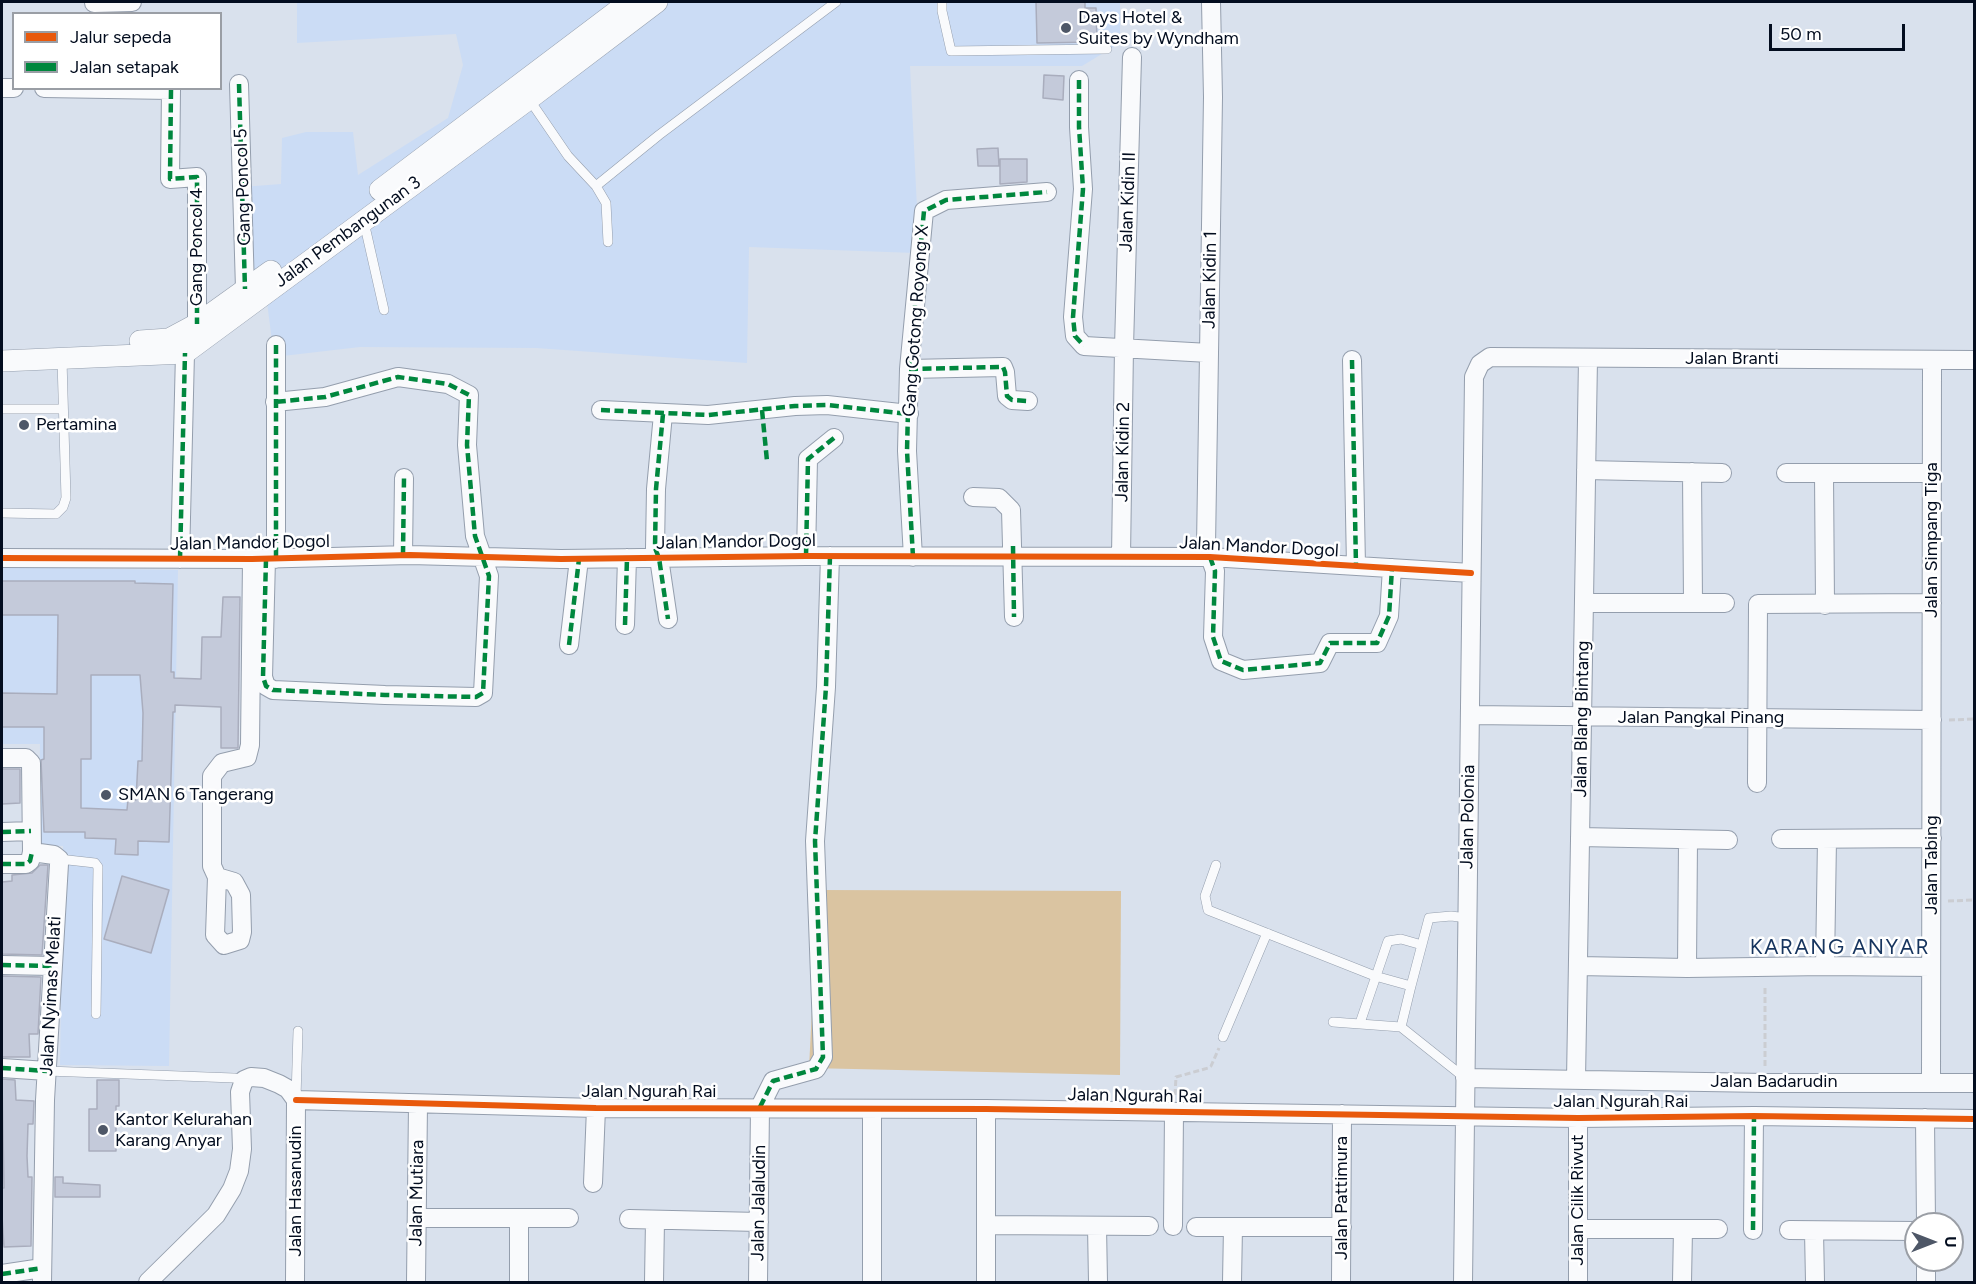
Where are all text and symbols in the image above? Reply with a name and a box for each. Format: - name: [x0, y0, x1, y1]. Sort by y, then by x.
- place label: Days Hotel & Suites by Wyndham: [1078, 7, 1239, 50]
- legend: [12, 12, 222, 90]
- scale bar: [1772, 12, 1908, 50]
- marker: Days Hotel & Suites by Wyndham: [1059, 21, 1073, 35]
- text: 50 m: [1780, 23, 1822, 45]
- text: Jalur sepeda: [70, 26, 171, 48]
- text: Jalan setapak: [70, 56, 179, 78]
- street label: Gang Poncol 5: [230, 128, 256, 246]
- street label: Jalan Kidin II: [1115, 152, 1141, 252]
- street label: Jalan Pembangunan 3: [271, 172, 425, 292]
- street label: Gang Poncol 4: [186, 188, 208, 306]
- street label: Gang Gotong Royong X: [899, 225, 933, 417]
- street label: Jalan Kidin 1: [1198, 231, 1222, 329]
- street label: Jalan Branti: [1685, 348, 1779, 370]
- street label: Jalan Kidin 2: [1111, 402, 1135, 502]
- place label: Pertamina: [36, 414, 117, 436]
- marker: Pertamina: [17, 418, 31, 432]
- street label: Jalan Simpang Tiga: [1921, 462, 1943, 618]
- street label: Jalan Mandor Dogol: [656, 530, 816, 554]
- street label: Jalan Mandor Dogol: [170, 531, 330, 555]
- street label: Jalan Mandor Dogol: [1179, 532, 1339, 562]
- street label: Jalan Blang Bintang: [1570, 640, 1594, 798]
- street label: Jalan Pangkal Pinang: [1618, 707, 1784, 729]
- street label: Jalan Polonia: [1456, 765, 1480, 869]
- place label: SMAN 6 Tangerang: [118, 784, 274, 806]
- marker: SMAN 6 Tangerang: [99, 788, 113, 802]
- street label: Jalan Tabing: [1921, 815, 1943, 915]
- street label: Jalan Nyimas Melati: [36, 915, 66, 1077]
- district label: KARANG ANYAR: [1750, 935, 1930, 961]
- street label: Jalan Badarudin: [1711, 1071, 1837, 1093]
- street label: Jalan Ngurah Rai: [582, 1081, 716, 1103]
- street label: Jalan Ngurah Rai: [1067, 1084, 1203, 1108]
- street label: Jalan Ngurah Rai: [1554, 1091, 1688, 1113]
- place label: Kantor Kelurahan Karang Anyar: [115, 1109, 252, 1152]
- marker: Kantor Kelurahan Karang Anyar: [96, 1123, 110, 1137]
- street label: Jalan Hasanudin: [285, 1125, 307, 1257]
- street label: Jalan Cilik Riwut: [1567, 1135, 1589, 1265]
- street label: Jalan Pattimura: [1331, 1136, 1353, 1260]
- street label: Jalan Mutiara: [405, 1139, 429, 1247]
- street label: Jalan Jalaludin: [747, 1145, 771, 1261]
- north arrow: [1904, 1212, 1964, 1272]
- text: U: [1941, 1236, 1960, 1248]

